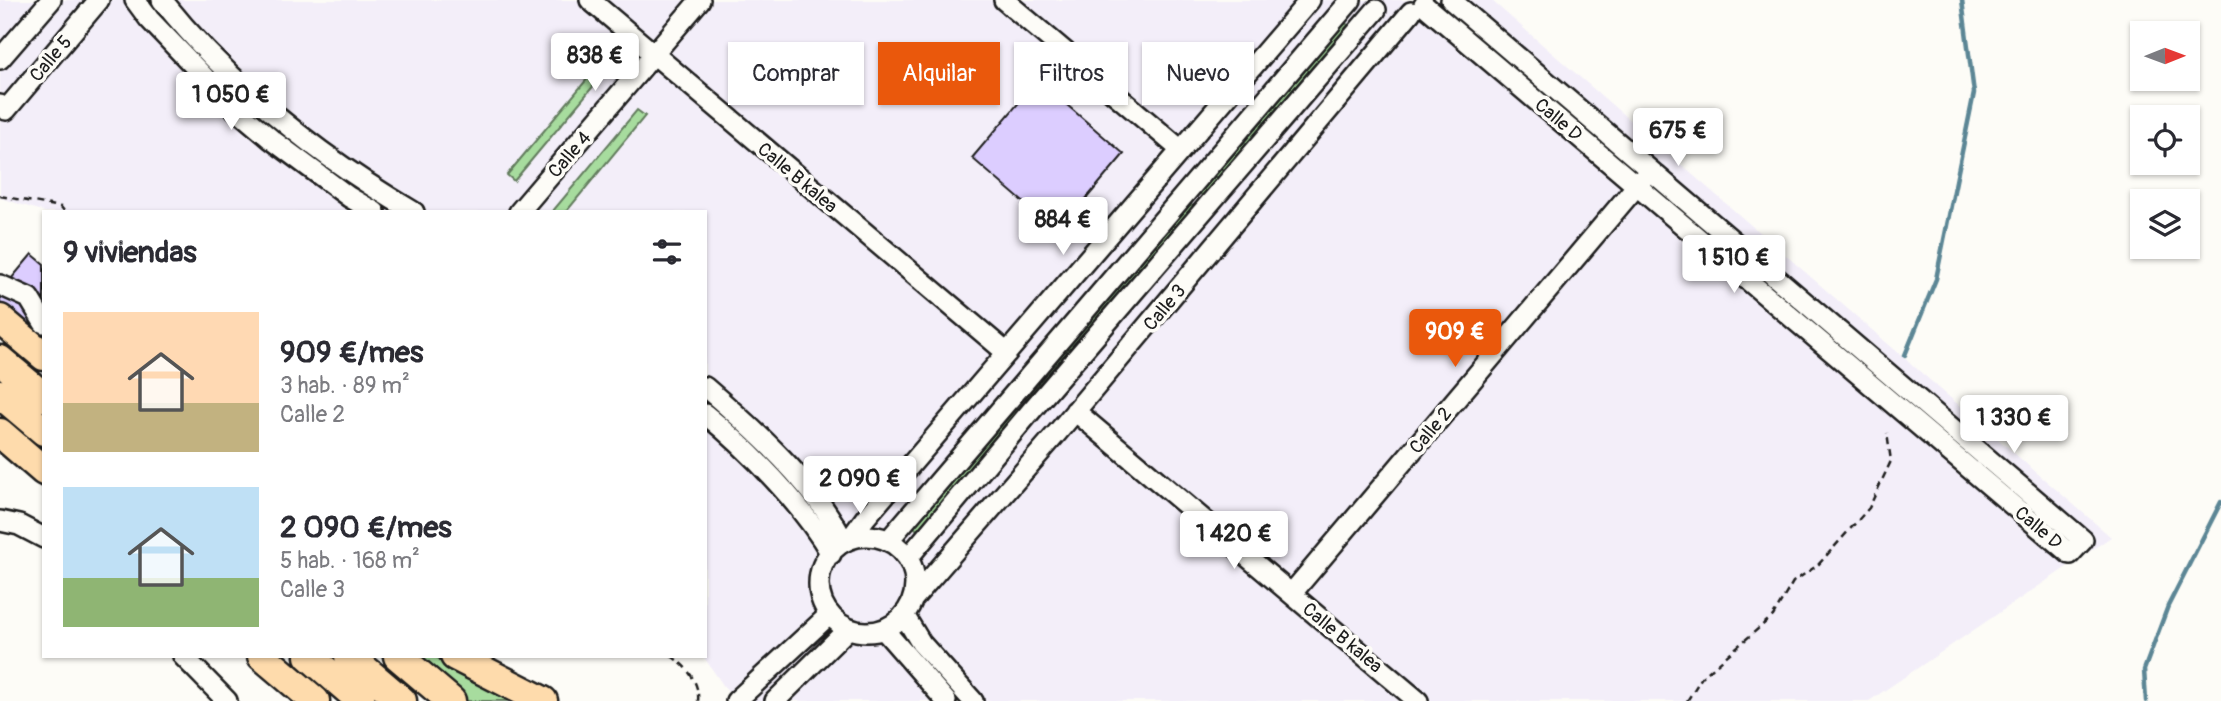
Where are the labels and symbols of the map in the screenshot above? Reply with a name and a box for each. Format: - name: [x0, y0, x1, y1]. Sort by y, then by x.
- north arrow: [2130, 21, 2200, 91]
- street label: Calle 5: [24, 30, 77, 87]
- pin: 838 €: [546, 34, 644, 93]
- pin: 1 050 €: [166, 72, 296, 132]
- street label: Calle D: [1530, 93, 1587, 147]
- pin: 675 €: [1629, 108, 1727, 168]
- street label: Calle 4: [543, 126, 597, 183]
- street label: Calle B kalea: [752, 137, 843, 218]
- pin: 884 €: [1014, 198, 1112, 257]
- pin: 1 510 €: [1669, 236, 1799, 295]
- street label: Calle 3: [1138, 279, 1191, 336]
- pin: 909 €: [1406, 310, 1504, 369]
- pin: 1 330 €: [1949, 396, 2079, 455]
- street label: Calle 2: [1404, 402, 1457, 459]
- pin: 2 090 €: [795, 456, 925, 516]
- street label: Calle D: [2010, 501, 2067, 555]
- pin: 1 420 €: [1169, 512, 1299, 571]
- street label: Calle B kalea: [1297, 597, 1388, 678]

